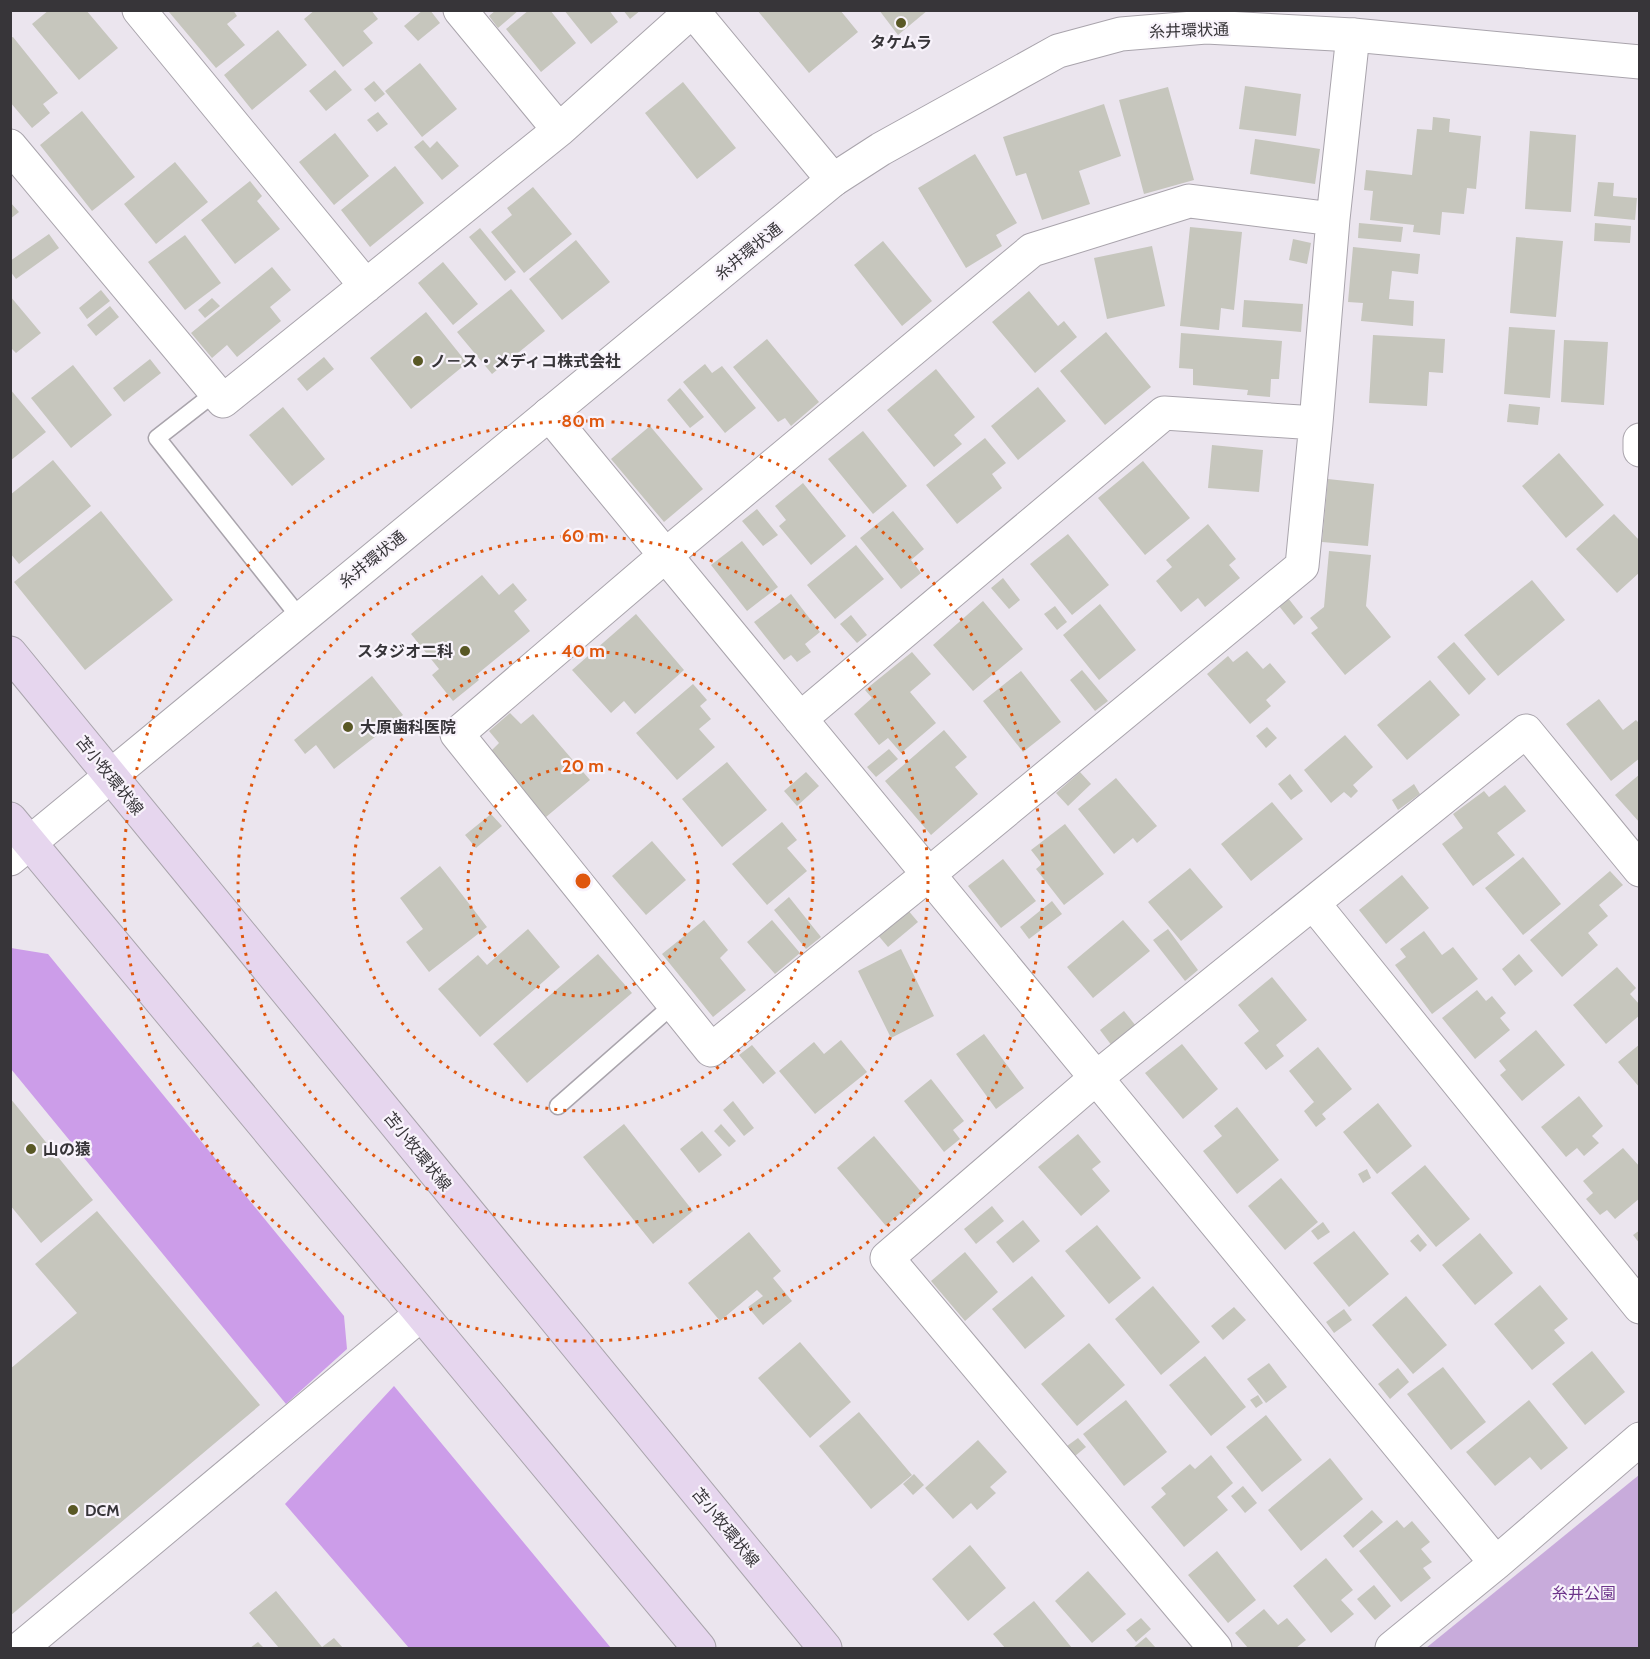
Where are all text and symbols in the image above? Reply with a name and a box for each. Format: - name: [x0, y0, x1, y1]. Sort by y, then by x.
- marker: タケムラ: [894, 16, 908, 30]
- street label: 糸井環状通: [1149, 20, 1229, 41]
- place label: タケムラ: [870, 33, 932, 52]
- street label: 糸井環状通: [711, 219, 785, 284]
- place label: ノ－ス・メディコ株式会社: [430, 352, 621, 371]
- marker: ノ－ス・メディコ株式会社: [411, 354, 425, 368]
- text: 80 m: [561, 410, 605, 432]
- text: 60 m: [562, 525, 604, 547]
- street label: 糸井環状通: [335, 527, 409, 592]
- text: 40 m: [561, 640, 605, 662]
- place label: スタジオ二科: [357, 642, 453, 661]
- marker: スタジオ二科: [458, 644, 472, 658]
- place label: 大原歯科医院: [360, 718, 456, 737]
- marker: 大原歯科医院: [341, 720, 355, 734]
- street label: 苫小牧環状線: [72, 732, 147, 819]
- text: 20 m: [562, 755, 604, 777]
- centre of rings: [573, 871, 593, 891]
- street label: 苫小牧環状線: [380, 1108, 455, 1195]
- place label: 山の猿: [43, 1140, 91, 1159]
- marker: 山の猿: [24, 1142, 38, 1156]
- street label: 苫小牧環状線: [688, 1484, 763, 1571]
- place label: DCM: [85, 1501, 120, 1520]
- marker: DCM: [66, 1503, 80, 1517]
- park label: 糸井公園: [1552, 1584, 1616, 1603]

